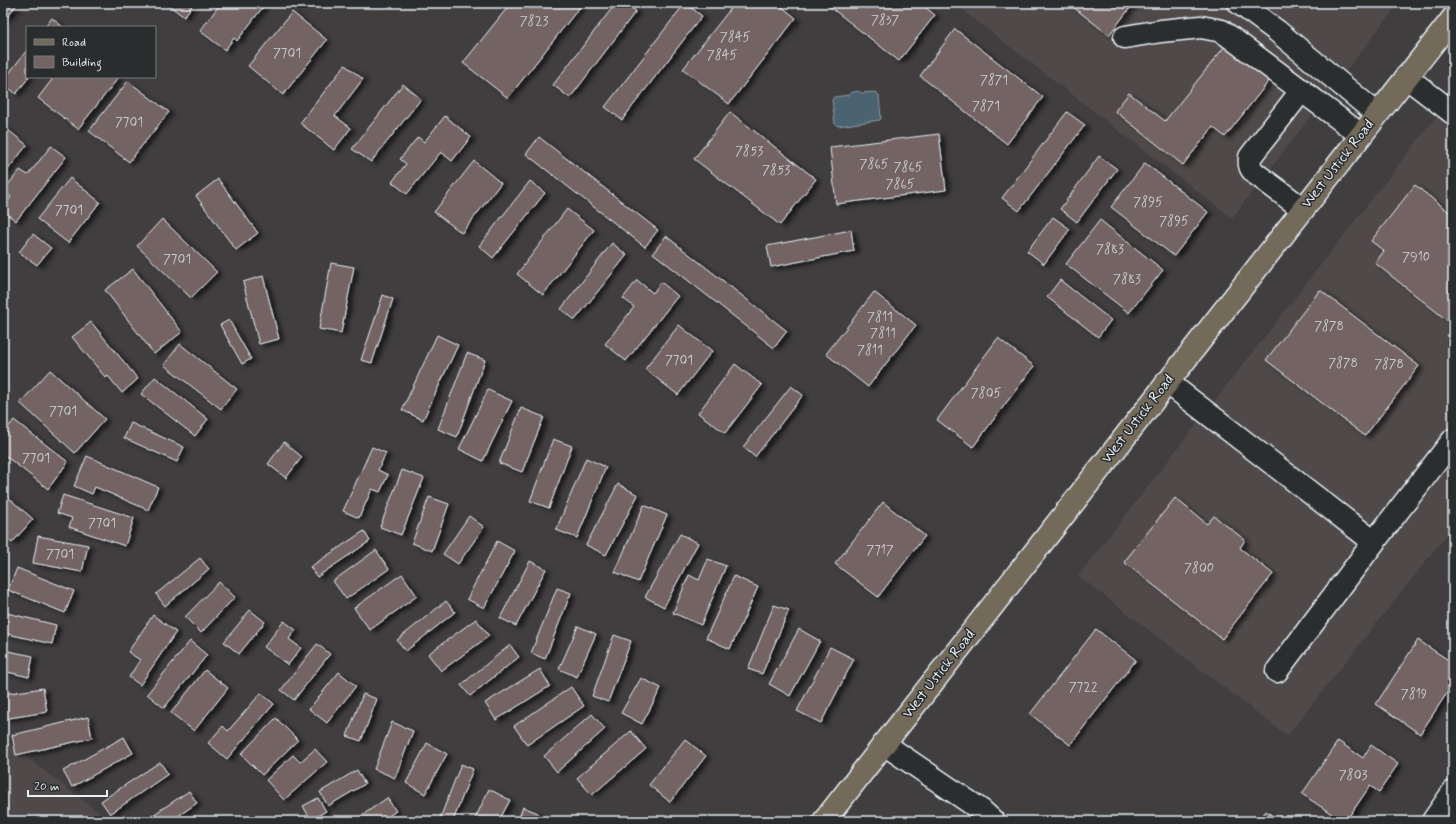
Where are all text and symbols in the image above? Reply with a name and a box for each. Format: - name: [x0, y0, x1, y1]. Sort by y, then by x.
- house number: 7837: [871, 12, 899, 29]
- house number: 7823: [520, 13, 548, 30]
- legend: [26, 26, 156, 78]
- house number: 7845: [720, 29, 750, 46]
- text: Road: [62, 35, 86, 51]
- house number: 7701: [273, 45, 301, 62]
- house number: 7845: [707, 47, 737, 64]
- text: Building: [62, 55, 102, 72]
- house number: 7871: [980, 72, 1008, 89]
- house number: 7871: [972, 98, 1000, 115]
- house number: 7701: [115, 114, 143, 131]
- street label: West Ustick Road: [1297, 115, 1379, 213]
- house number: 7853: [735, 143, 763, 160]
- house number: 7865: [860, 156, 889, 173]
- house number: 7865: [894, 159, 923, 176]
- house number: 7853: [762, 162, 790, 179]
- house number: 7865: [886, 176, 915, 193]
- house number: 7895: [1133, 194, 1163, 211]
- house number: 7701: [55, 202, 83, 219]
- house number: 7895: [1159, 213, 1189, 230]
- house number: 7883: [1096, 241, 1124, 258]
- house number: 7910: [1402, 249, 1430, 266]
- house number: 7701: [163, 251, 191, 268]
- house number: 7883: [1113, 271, 1141, 288]
- house number: 7811: [867, 309, 893, 326]
- house number: 7878: [1314, 318, 1344, 335]
- house number: 7811: [870, 325, 896, 342]
- house number: 7811: [857, 342, 883, 359]
- house number: 7701: [665, 352, 693, 369]
- house number: 7878: [1328, 355, 1358, 372]
- house number: 7878: [1374, 356, 1404, 373]
- street label: West Ustick Road: [1097, 370, 1179, 468]
- house number: 7805: [971, 385, 1002, 402]
- house number: 7701: [49, 403, 77, 420]
- house number: 7701: [22, 450, 50, 467]
- house number: 7701: [88, 515, 116, 532]
- house number: 7717: [866, 542, 894, 559]
- house number: 7701: [46, 546, 74, 563]
- house number: 7800: [1184, 560, 1214, 577]
- street label: West Ustick Road: [898, 625, 980, 723]
- house number: 7722: [1069, 679, 1098, 696]
- house number: 7819: [1401, 686, 1427, 703]
- house number: 7803: [1339, 767, 1367, 784]
- scale bar: [28, 772, 107, 798]
- text: 20 m: [34, 779, 60, 795]

